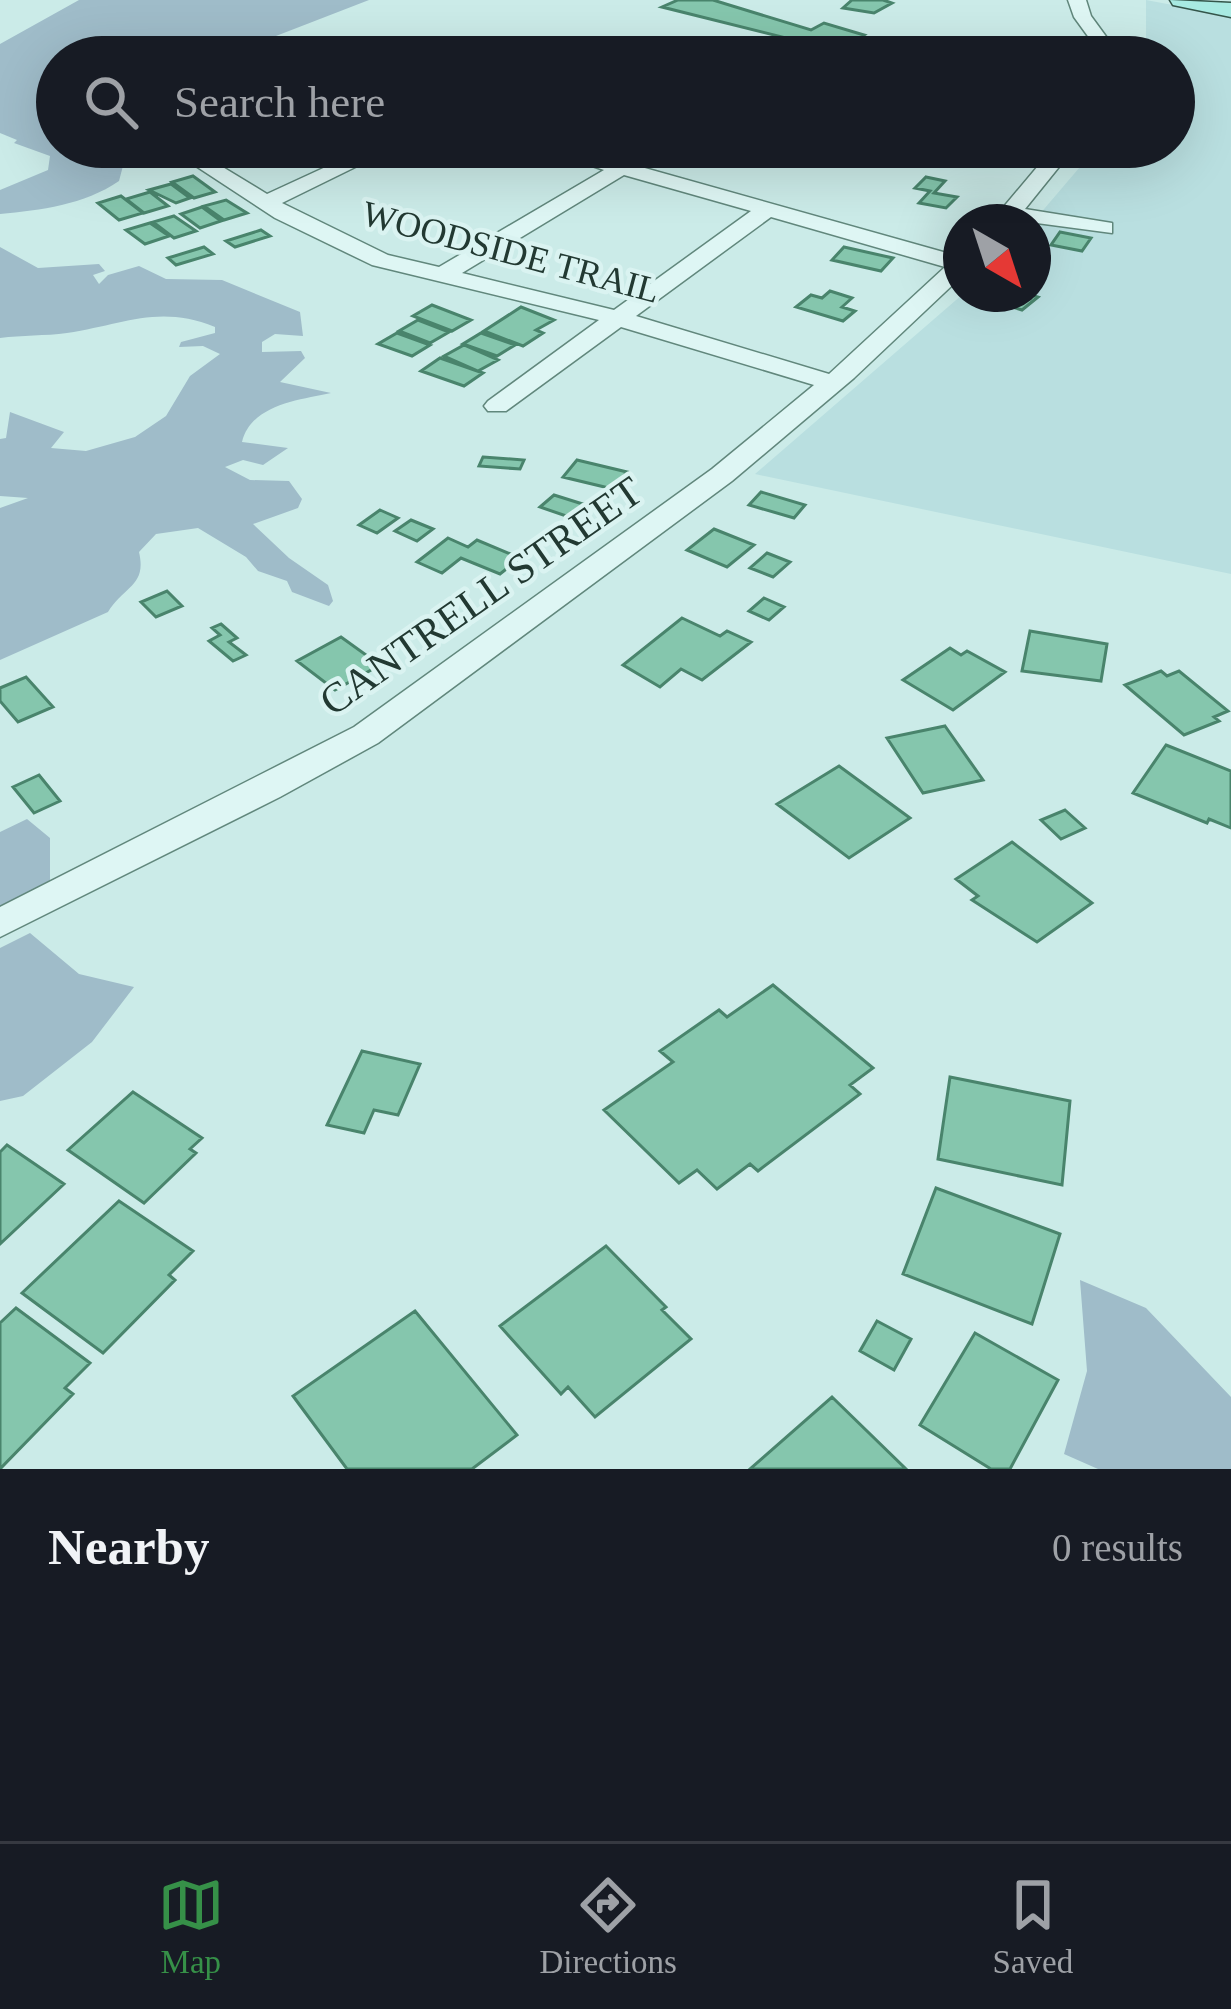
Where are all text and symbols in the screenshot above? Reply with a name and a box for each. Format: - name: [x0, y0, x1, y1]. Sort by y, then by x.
- search box: [36, 36, 1195, 168]
- icon: search: [78, 69, 144, 135]
- text: Search here: [174, 77, 385, 127]
- street label: WOODSIDE TRAIL: [358, 193, 664, 311]
- north arrow: [943, 204, 1051, 312]
- street label: CANTRELL STREET: [311, 468, 651, 724]
- text: Nearby: [48, 1519, 209, 1575]
- text: 0 results: [1052, 1526, 1183, 1569]
- tab: Map: [158, 1872, 224, 1981]
- tab: Directions: [539, 1872, 677, 1981]
- tab: Saved: [993, 1872, 1073, 1981]

